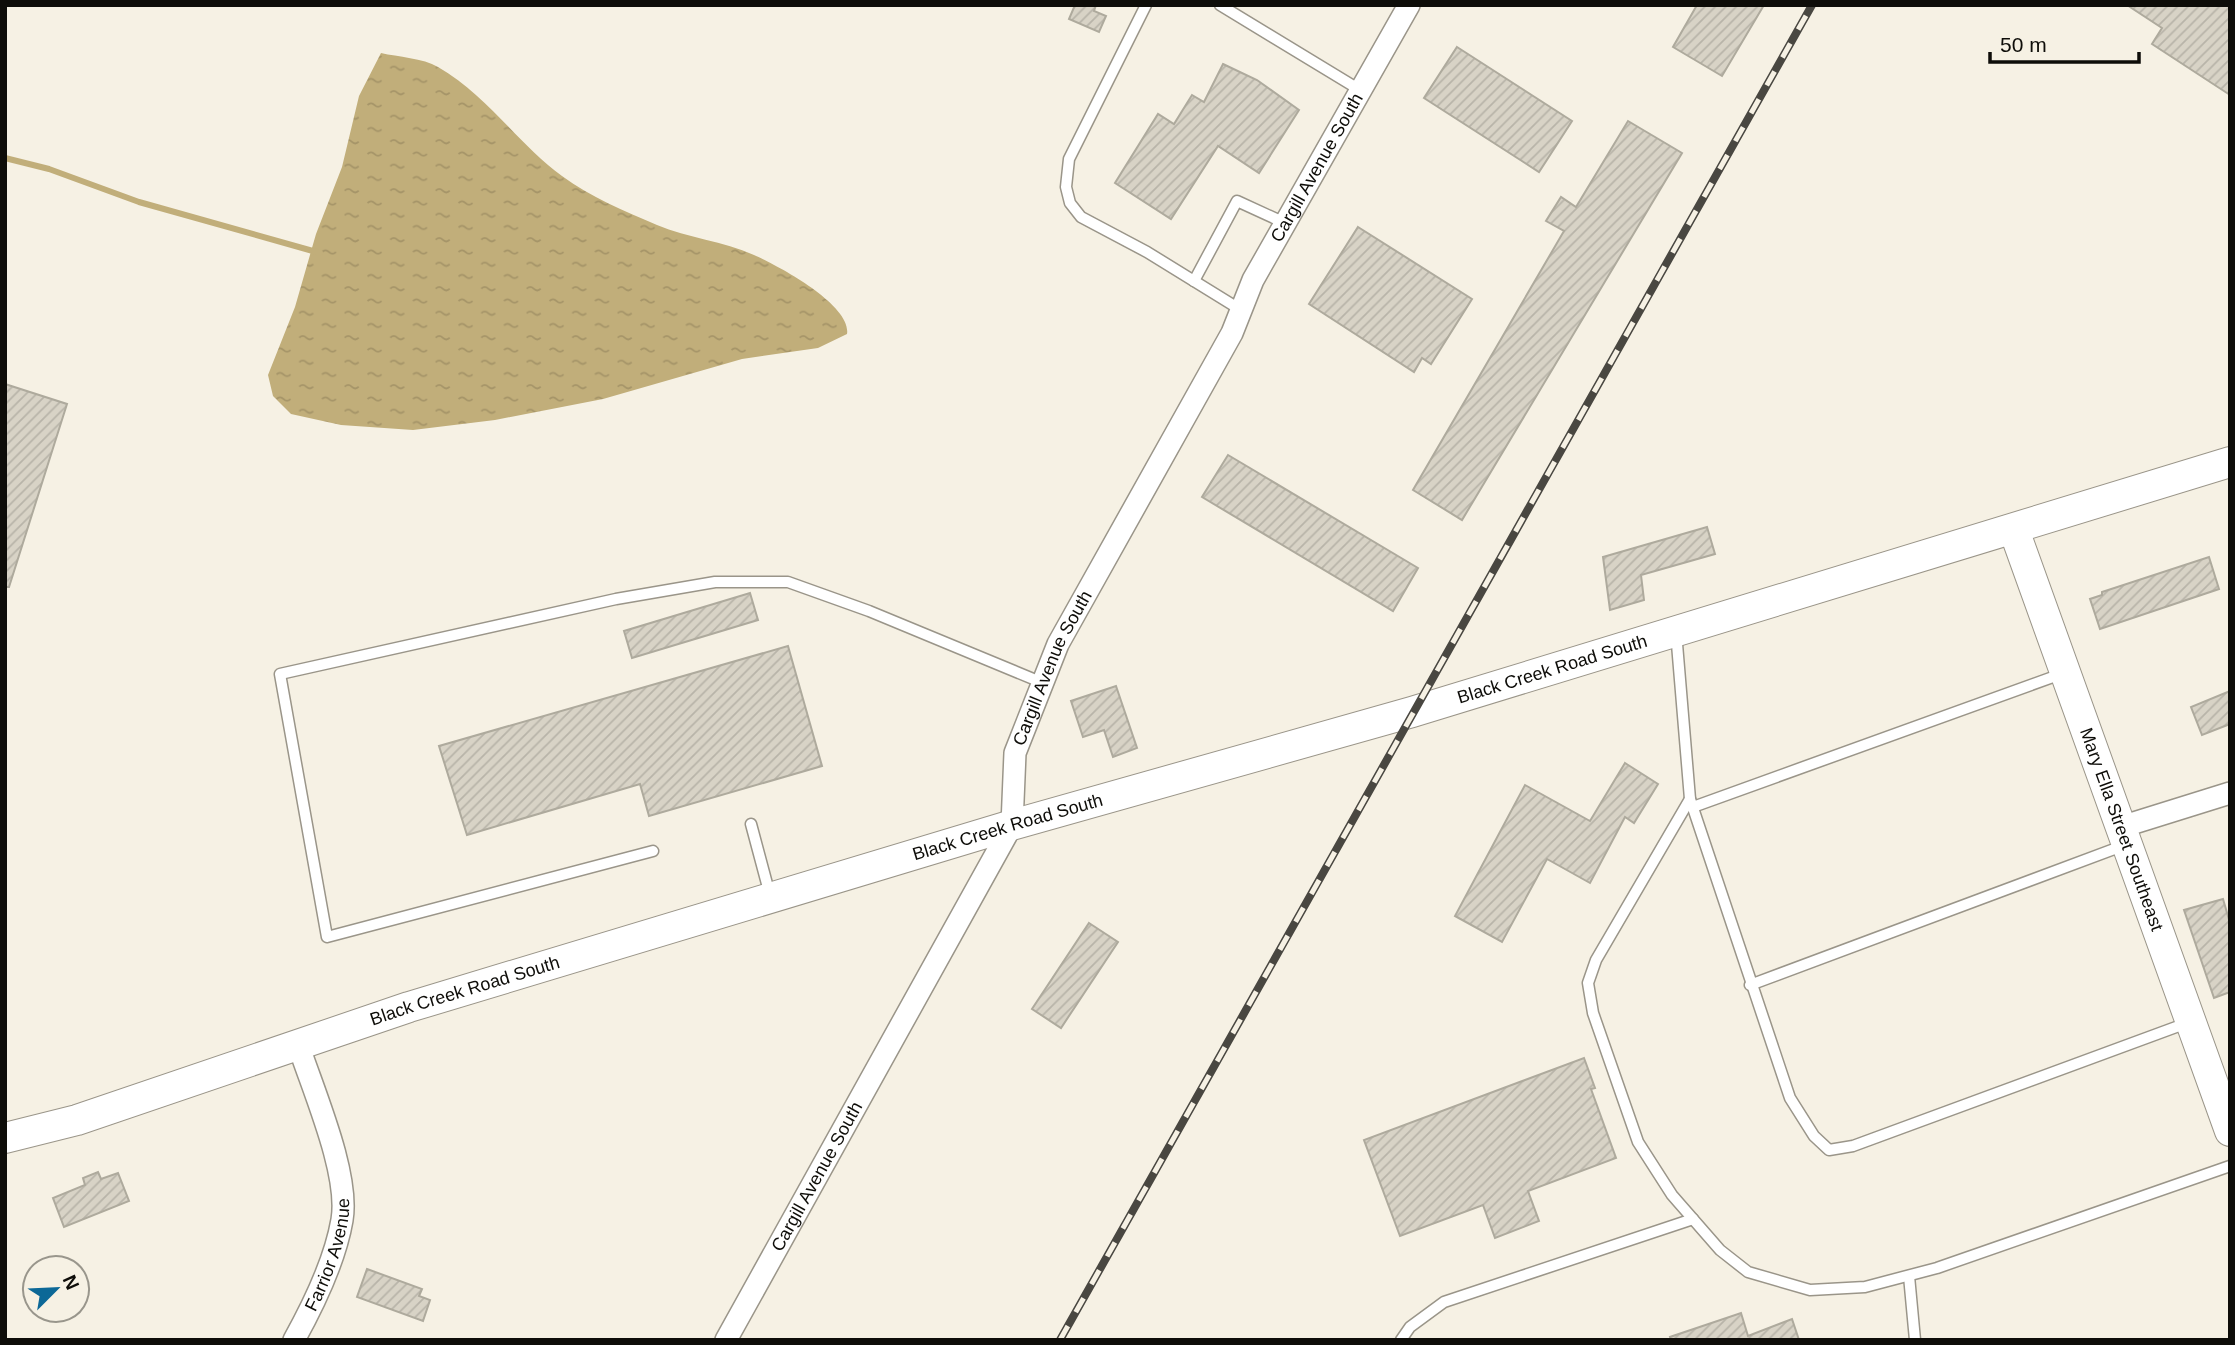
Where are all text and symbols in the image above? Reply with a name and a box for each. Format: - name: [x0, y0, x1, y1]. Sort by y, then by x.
- scale bar: [1990, 21, 2139, 65]
- text: 50 m: [2000, 33, 2047, 56]
- street label: Cargill Avenue South: [1267, 90, 1367, 245]
- street label: Cargill Avenue South: [1009, 587, 1096, 748]
- street label: Black Creek Road South: [1455, 631, 1649, 708]
- street label: Mary Ella Street Southeast: [2076, 725, 2167, 933]
- street label: Black Creek Road South: [910, 790, 1105, 864]
- street label: Black Creek Road South: [367, 952, 562, 1030]
- street label: Cargill Avenue South: [767, 1098, 866, 1255]
- street label: Farrior Avenue: [301, 1198, 353, 1314]
- north arrow: [21, 1254, 91, 1324]
- text: N: [59, 1272, 83, 1293]

